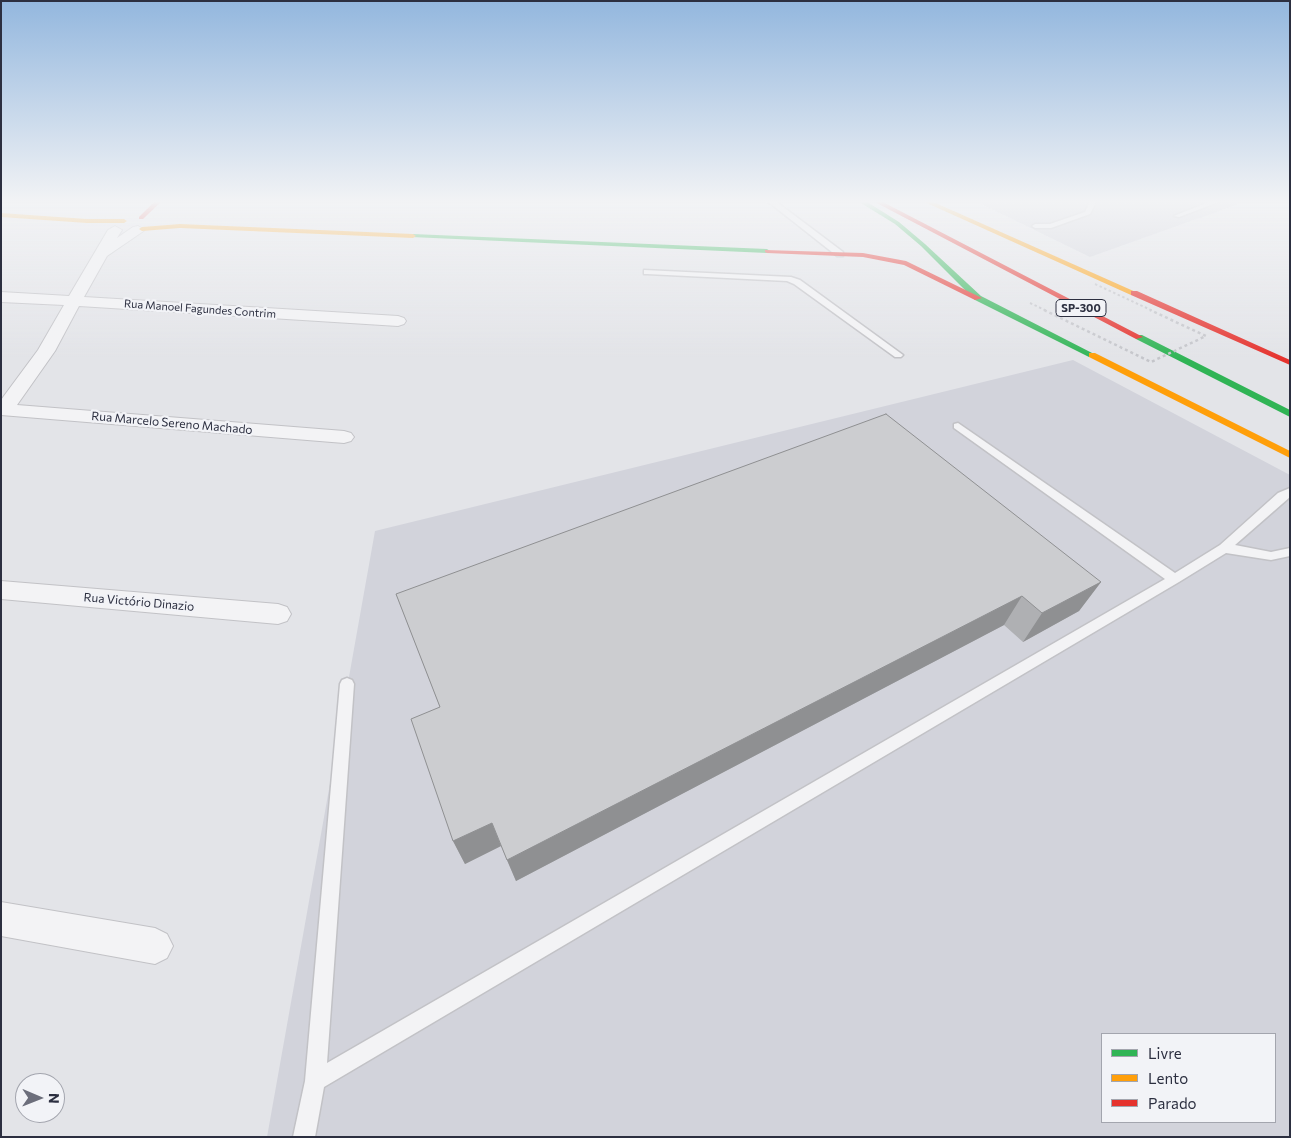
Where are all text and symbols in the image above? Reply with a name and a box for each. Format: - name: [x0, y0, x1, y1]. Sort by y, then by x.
- street label: Rua Manoel Fagundes Contrim: [124, 297, 276, 321]
- road number: SP-300: [1056, 300, 1106, 316]
- street label: Rua Marcelo Sereno Machado: [91, 409, 253, 437]
- street label: Rua Victório Dinazio: [83, 590, 195, 614]
- legend: [1101, 1033, 1276, 1123]
- text: Livre: [1148, 1044, 1182, 1062]
- text: Lento: [1148, 1069, 1188, 1087]
- north arrow: [15, 1073, 65, 1123]
- text: N: [46, 1093, 63, 1104]
- text: Parado: [1148, 1094, 1197, 1112]

